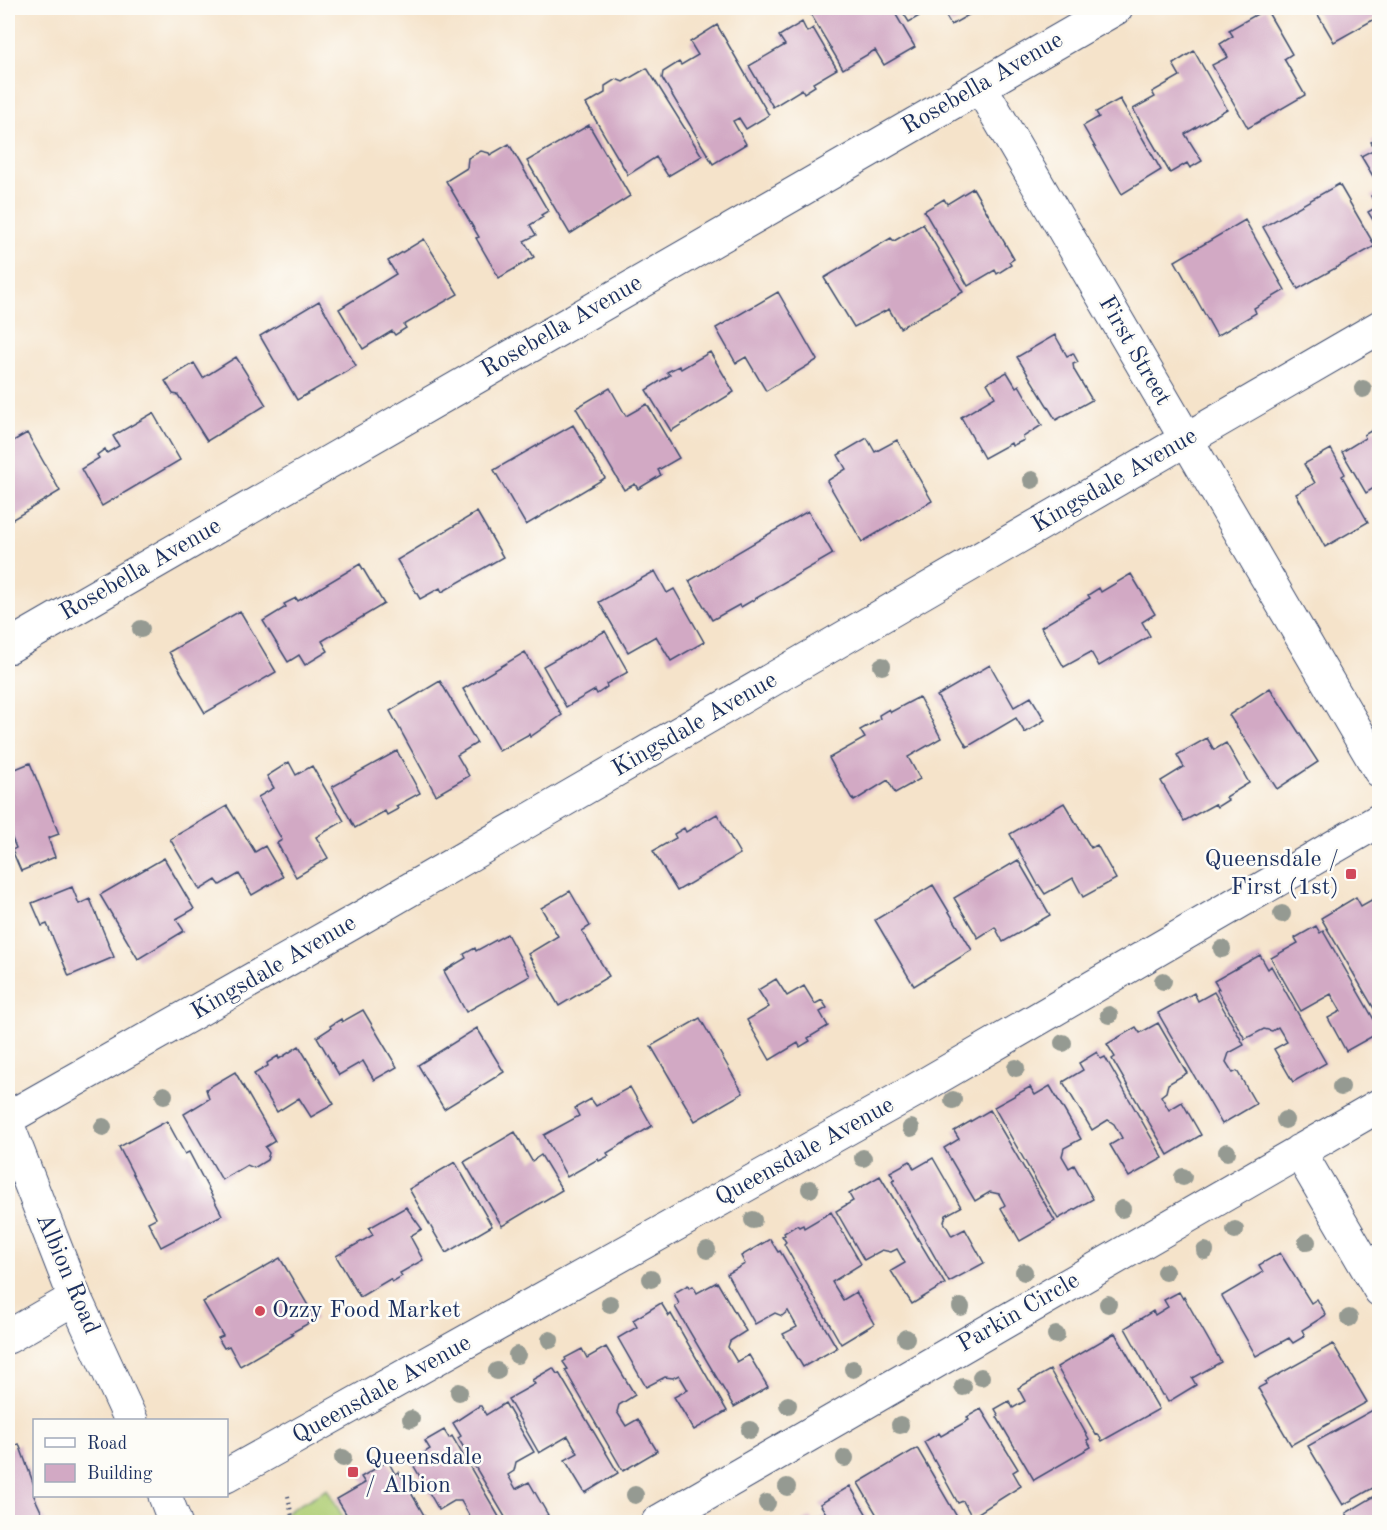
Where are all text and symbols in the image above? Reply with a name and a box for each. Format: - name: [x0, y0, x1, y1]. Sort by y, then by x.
- street label: Rosebella Avenue: [898, 28, 1068, 140]
- street label: Rosebella Avenue: [477, 271, 647, 383]
- street label: First Street: [1093, 292, 1175, 410]
- street label: Kingsdale Avenue: [1029, 424, 1201, 538]
- street label: Rosebella Avenue: [56, 514, 226, 626]
- street label: Kingsdale Avenue: [609, 668, 781, 782]
- place label: Queensdale / First (1st): [1205, 848, 1339, 900]
- marker: Queensdale / First (1st): [1344, 867, 1358, 881]
- street label: Kingsdale Avenue: [188, 911, 360, 1025]
- street label: Queensdale Avenue: [712, 1093, 898, 1211]
- street label: Albion Road: [31, 1210, 103, 1338]
- street label: Parkin Circle: [954, 1269, 1084, 1357]
- place label: Ozzy Food Market: [272, 1299, 461, 1323]
- marker: Ozzy Food Market: [253, 1304, 267, 1318]
- street label: Queensdale Avenue: [289, 1331, 475, 1449]
- legend: [33, 1419, 228, 1497]
- text: Road: [87, 1435, 127, 1453]
- place label: Queensdale / Albion: [365, 1446, 482, 1498]
- text: Building: [87, 1465, 153, 1483]
- marker: Queensdale / Albion: [346, 1465, 360, 1479]

